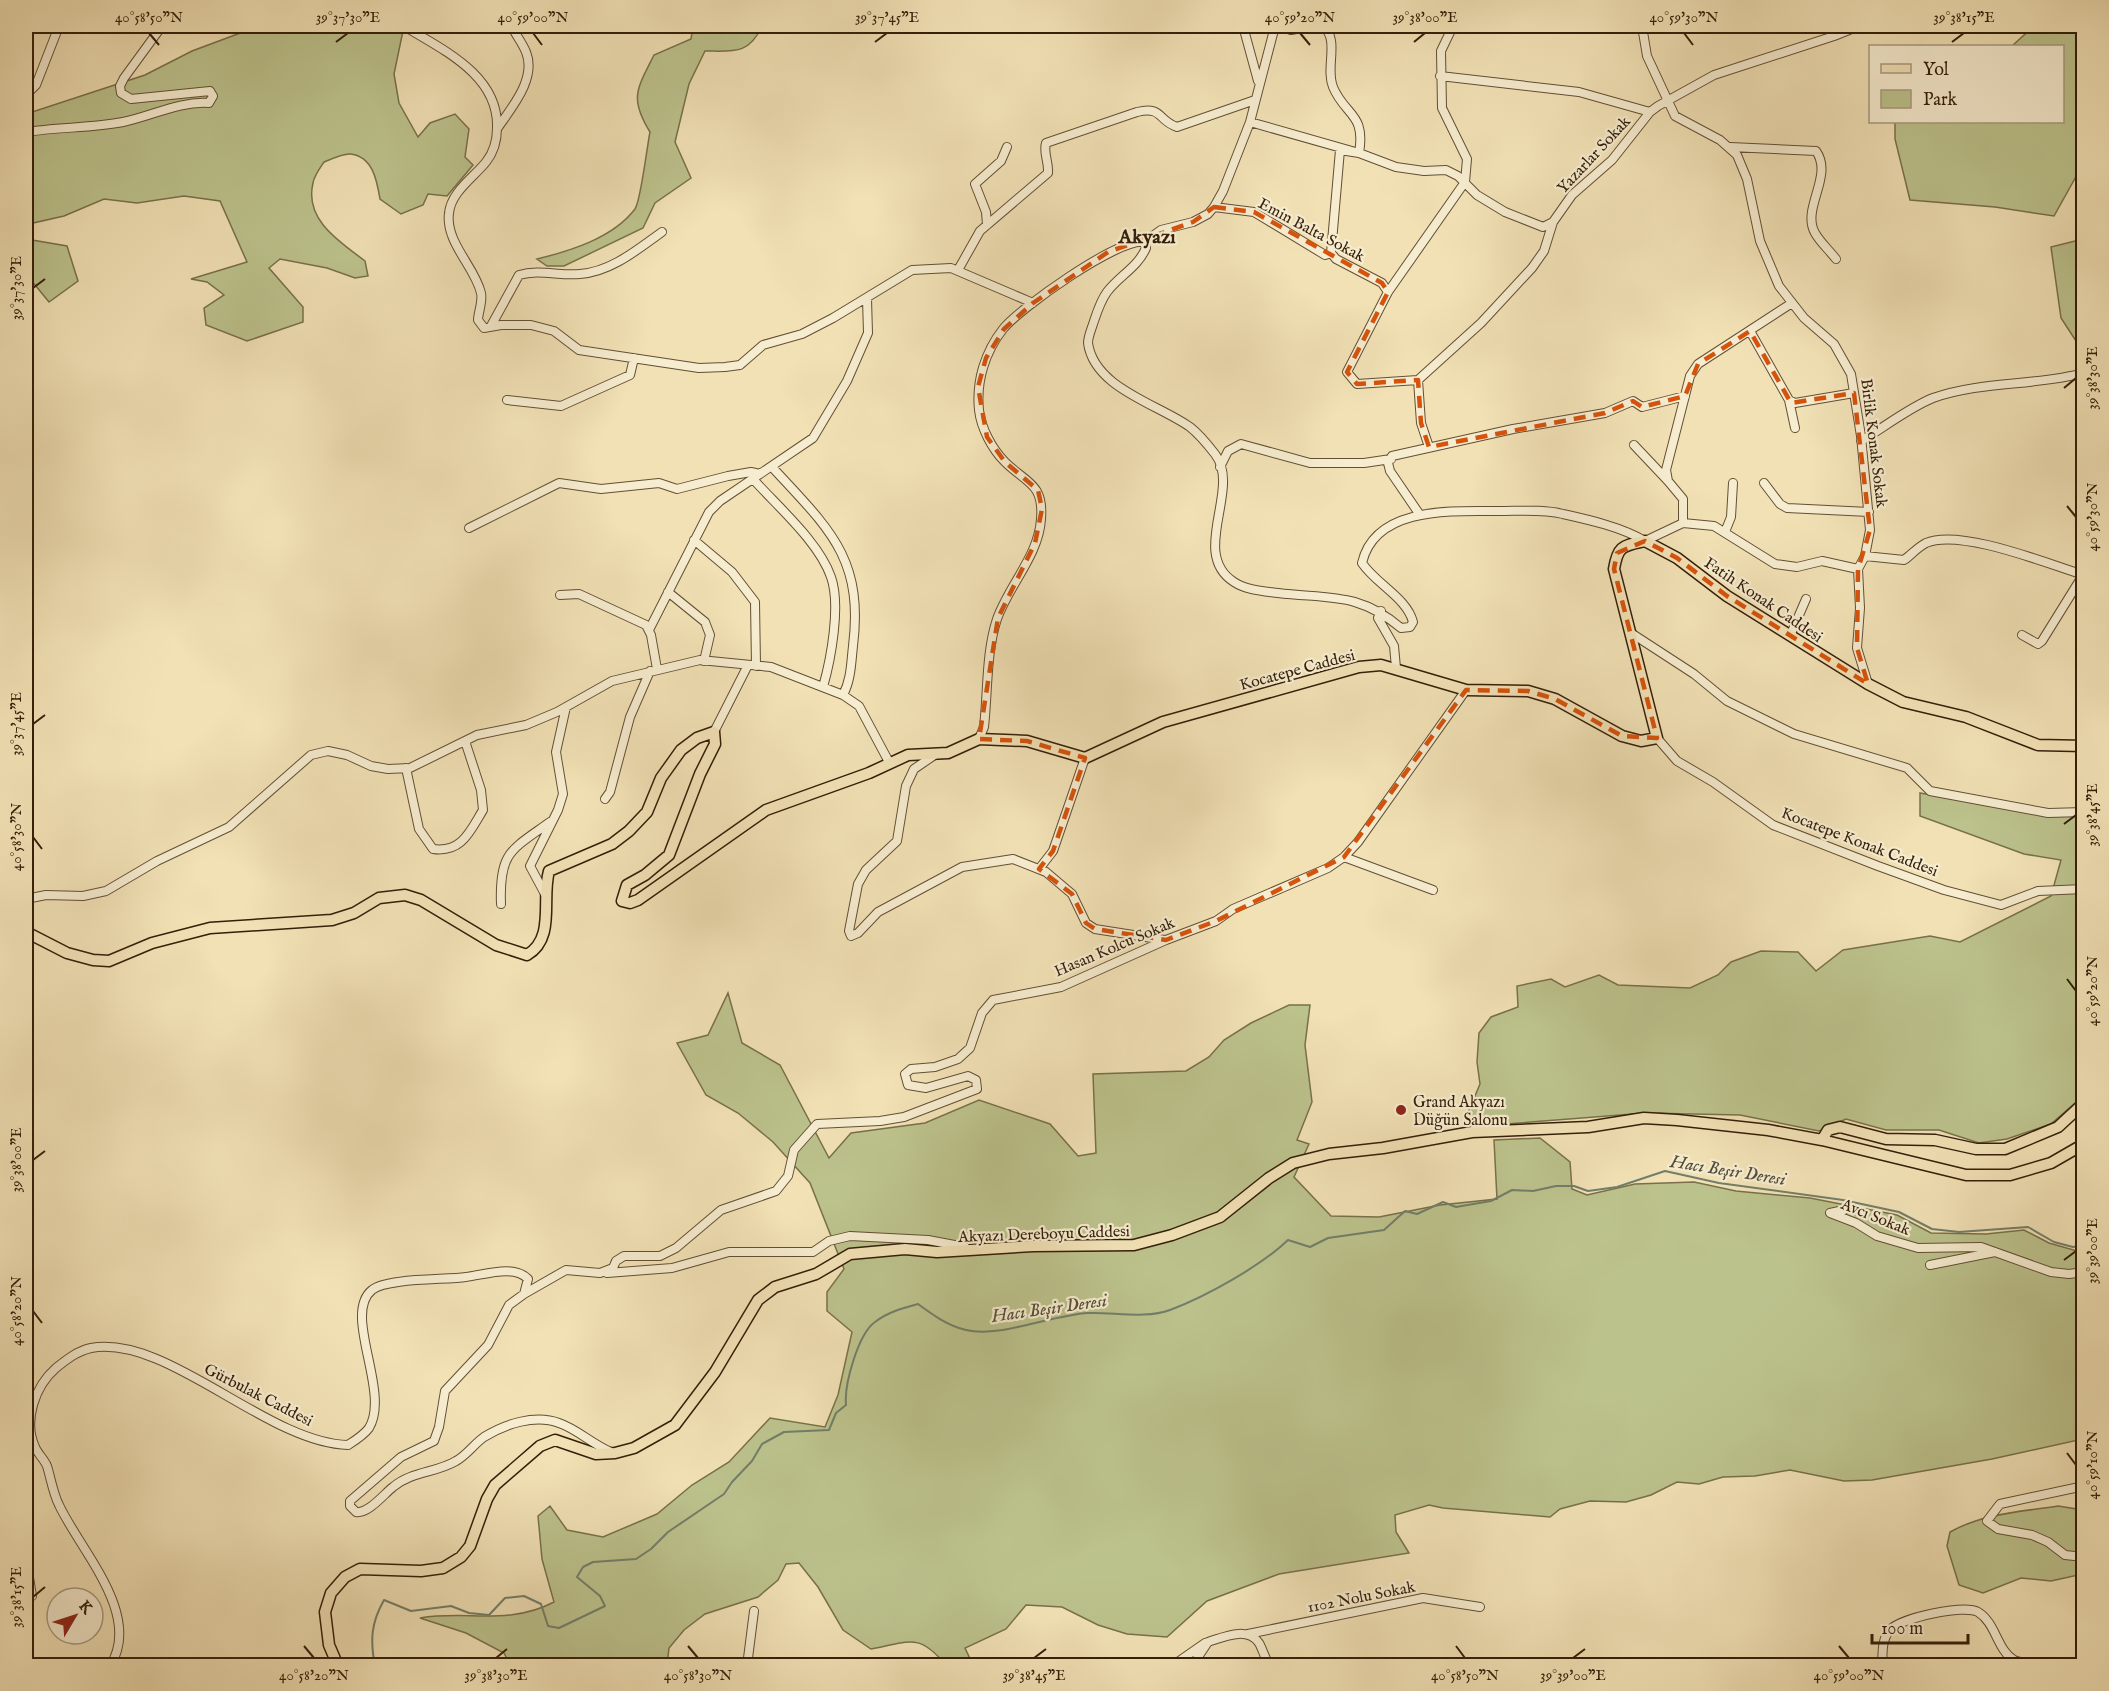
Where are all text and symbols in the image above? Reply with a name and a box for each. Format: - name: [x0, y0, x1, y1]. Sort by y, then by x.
- text: 40°58'50"N: [115, 8, 183, 27]
- text: 39°37'30"E: [316, 8, 380, 27]
- text: 40°59'00"N: [498, 8, 568, 27]
- text: 39°37'45"E: [855, 8, 919, 27]
- text: 40°59'20"N: [1265, 8, 1335, 27]
- text: 39°38'00"E: [1392, 8, 1458, 27]
- text: 40°59'30"N: [1650, 8, 1719, 27]
- text: 39°38'15"E: [1933, 8, 1995, 27]
- legend: [1869, 45, 2064, 123]
- text: Yol: [1923, 59, 1949, 82]
- text: Park: [1923, 89, 1958, 112]
- street label: Yazarlar Sokak: [1553, 112, 1636, 198]
- street label: Emin Balta Sokak: [1254, 194, 1368, 268]
- district label: Akyazı: [1117, 225, 1176, 250]
- text: 39°37'30"E: [7, 256, 26, 320]
- text: 39°38'30"E: [2083, 346, 2102, 410]
- street label: Birlik Konak Sokak: [1855, 378, 1891, 509]
- text: 40°59'30"N: [2083, 482, 2102, 552]
- street label: Fatih Konak Caddesi: [1700, 554, 1826, 648]
- street label: Kocatepe Caddesi: [1237, 646, 1358, 696]
- text: 39°37'45"E: [7, 692, 26, 756]
- text: 39°38'45"E: [2083, 783, 2102, 847]
- text: 40°58'30"N: [7, 803, 26, 871]
- street label: Kocatepe Konak Caddesi: [1778, 804, 1941, 882]
- street label: Hasan Kolcu Sokak: [1051, 913, 1178, 982]
- text: 40°59'20"N: [2083, 956, 2102, 1026]
- place label: Grand Akyazı Düğün Salonu: [1413, 1093, 1508, 1131]
- marker: Grand Akyazı Düğün Salonu: [1394, 1103, 1408, 1117]
- text: 39°38'00"E: [7, 1127, 26, 1193]
- water label: Hacı Beşir Deresi: [1668, 1151, 1789, 1192]
- street label: Avcı Sokak: [1837, 1195, 1913, 1241]
- text: 39°39'00"E: [2083, 1218, 2102, 1284]
- street label: Akyazı Dereboyu Caddesi: [957, 1222, 1130, 1248]
- text: 40°58'20"N: [7, 1276, 26, 1346]
- water label: Hacı Beşir Deresi: [989, 1290, 1110, 1329]
- street label: Gürbulak Caddesi: [200, 1360, 316, 1432]
- text: 40°59'10"N: [2083, 1431, 2102, 1499]
- text: 39°38'15"E: [7, 1566, 26, 1628]
- street label: 1102 Nolu Sokak: [1306, 1578, 1417, 1618]
- north arrow: [45, 1586, 105, 1646]
- text: K: [74, 1597, 97, 1620]
- scale bar: [1872, 1607, 1968, 1645]
- text: 100 m: [1881, 1618, 1923, 1641]
- text: 40°58'20"N: [279, 1666, 349, 1685]
- text: 39°38'30"E: [464, 1666, 528, 1685]
- text: 40°58'30"N: [664, 1666, 732, 1685]
- text: 39°38'45"E: [1002, 1666, 1066, 1685]
- text: 40°58'50"N: [1431, 1666, 1499, 1685]
- text: 39°39'00"E: [1540, 1666, 1606, 1685]
- text: 40°59'00"N: [1814, 1666, 1884, 1685]

